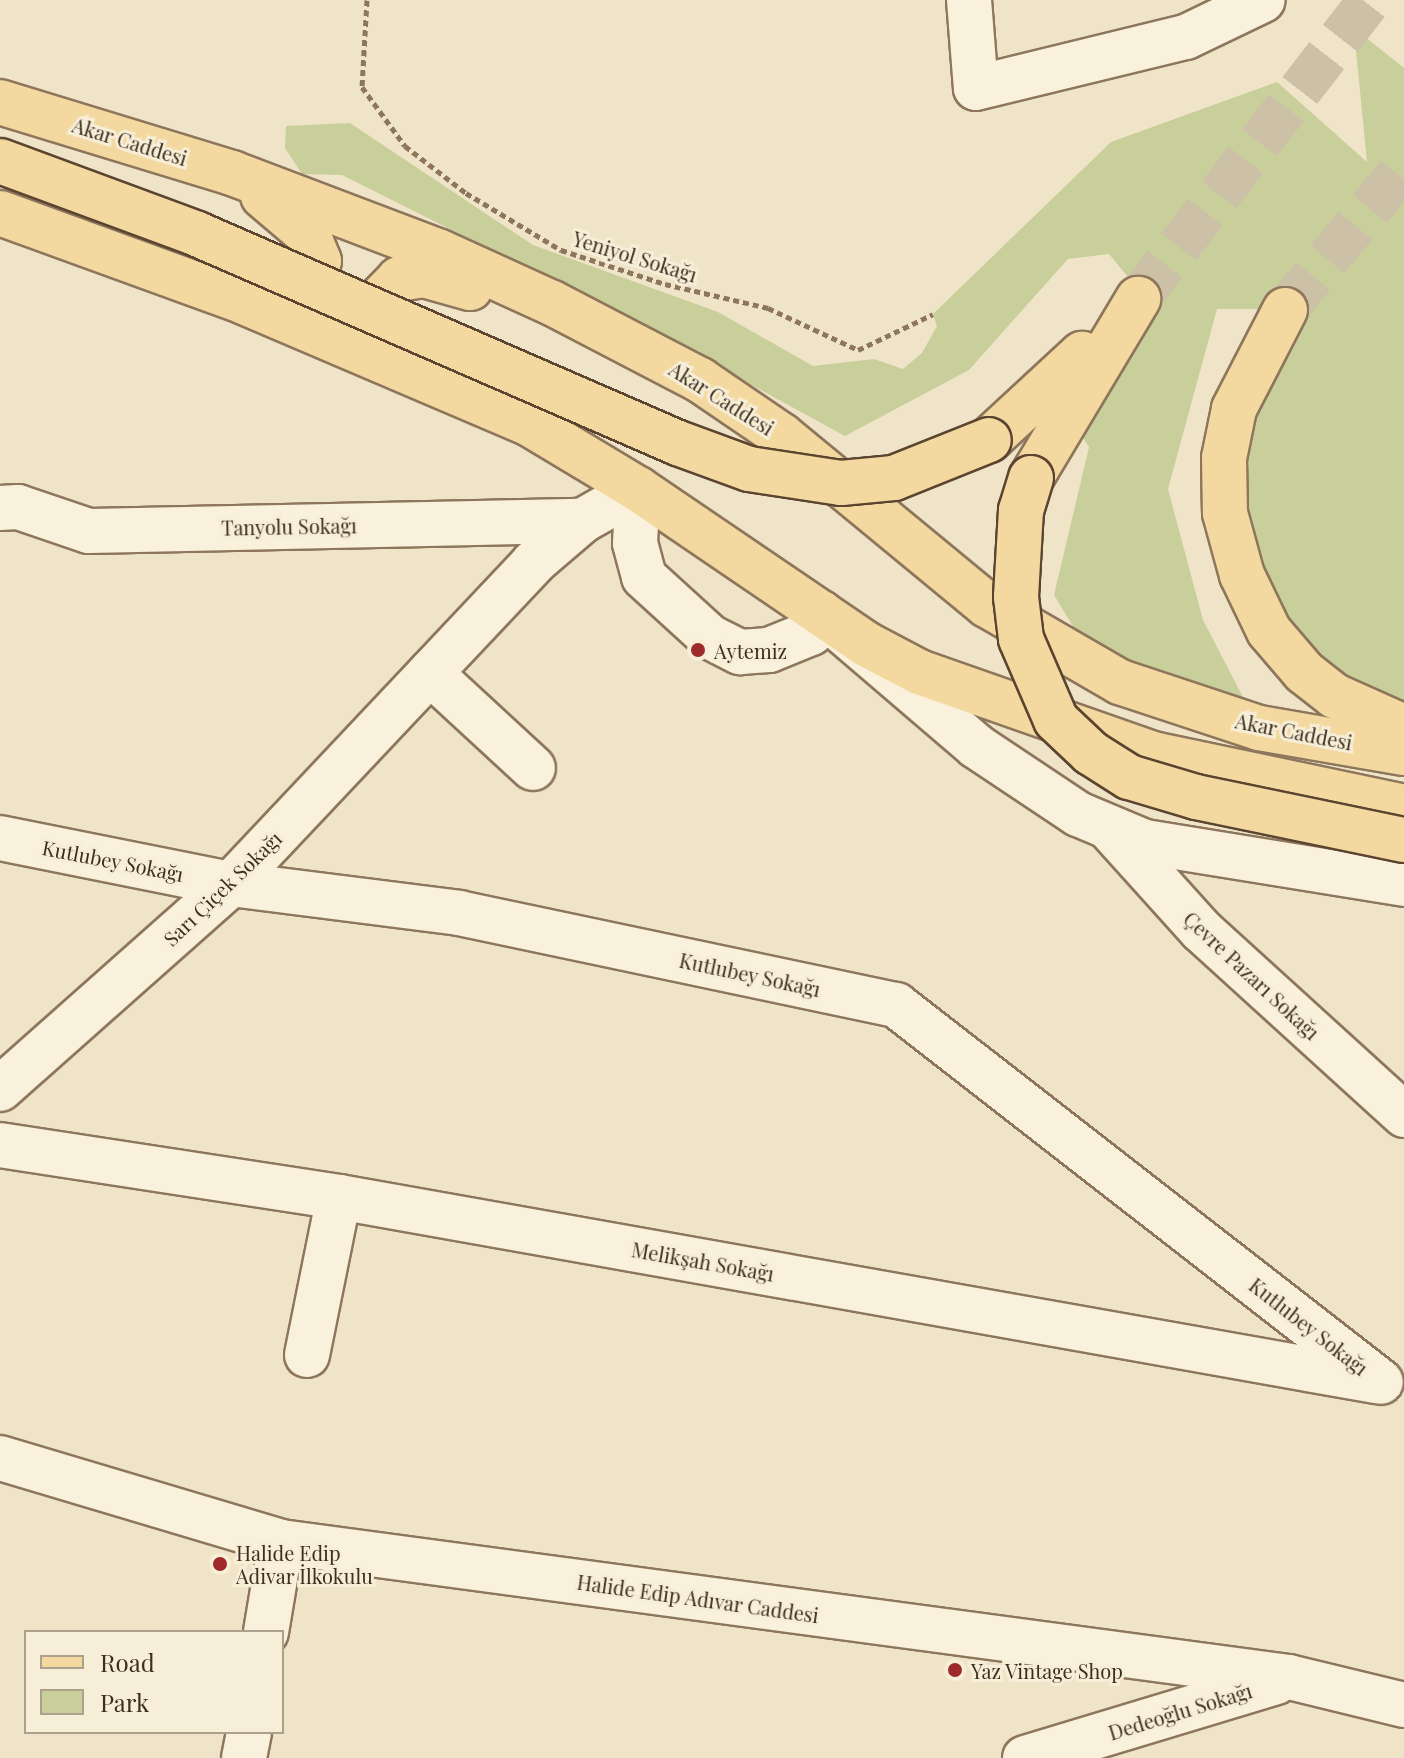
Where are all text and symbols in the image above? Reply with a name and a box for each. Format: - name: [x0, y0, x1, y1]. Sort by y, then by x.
- street label: Akar Caddesi: [70, 112, 190, 170]
- street label: Yeniyol Sokağı: [570, 226, 700, 286]
- street label: Akar Caddesi: [665, 356, 779, 440]
- street label: Tanyolu Sokağı: [221, 513, 357, 539]
- place label: Aytemiz: [714, 638, 787, 662]
- marker: Aytemiz: [689, 641, 707, 659]
- street label: Akar Caddesi: [1233, 708, 1355, 754]
- street label: Sarı Çiçek Sokağı: [158, 826, 286, 950]
- street label: Kutlubey Sokağı: [40, 834, 186, 886]
- street label: Çevre Pazarı Sokağı: [1179, 906, 1325, 1044]
- street label: Kutlubey Sokağı: [677, 947, 823, 1001]
- street label: Melikşah Sokağı: [630, 1237, 776, 1285]
- street label: Kutlubey Sokağı: [1245, 1272, 1373, 1380]
- place label: Halide Edip Adivar İlkokulu: [236, 1540, 373, 1587]
- marker: Halide Edip Adivar İlkokulu: [211, 1555, 229, 1573]
- street label: Halide Edip Adıvar Caddesi: [575, 1569, 821, 1627]
- legend: [24, 1630, 284, 1734]
- text: Road: [100, 1646, 155, 1678]
- place label: Yaz Vintage Shop: [971, 1658, 1123, 1682]
- marker: Yaz Vintage Shop: [946, 1661, 964, 1679]
- street label: Dedeoğlu Sokağı: [1105, 1678, 1255, 1744]
- text: Park: [100, 1686, 149, 1718]

